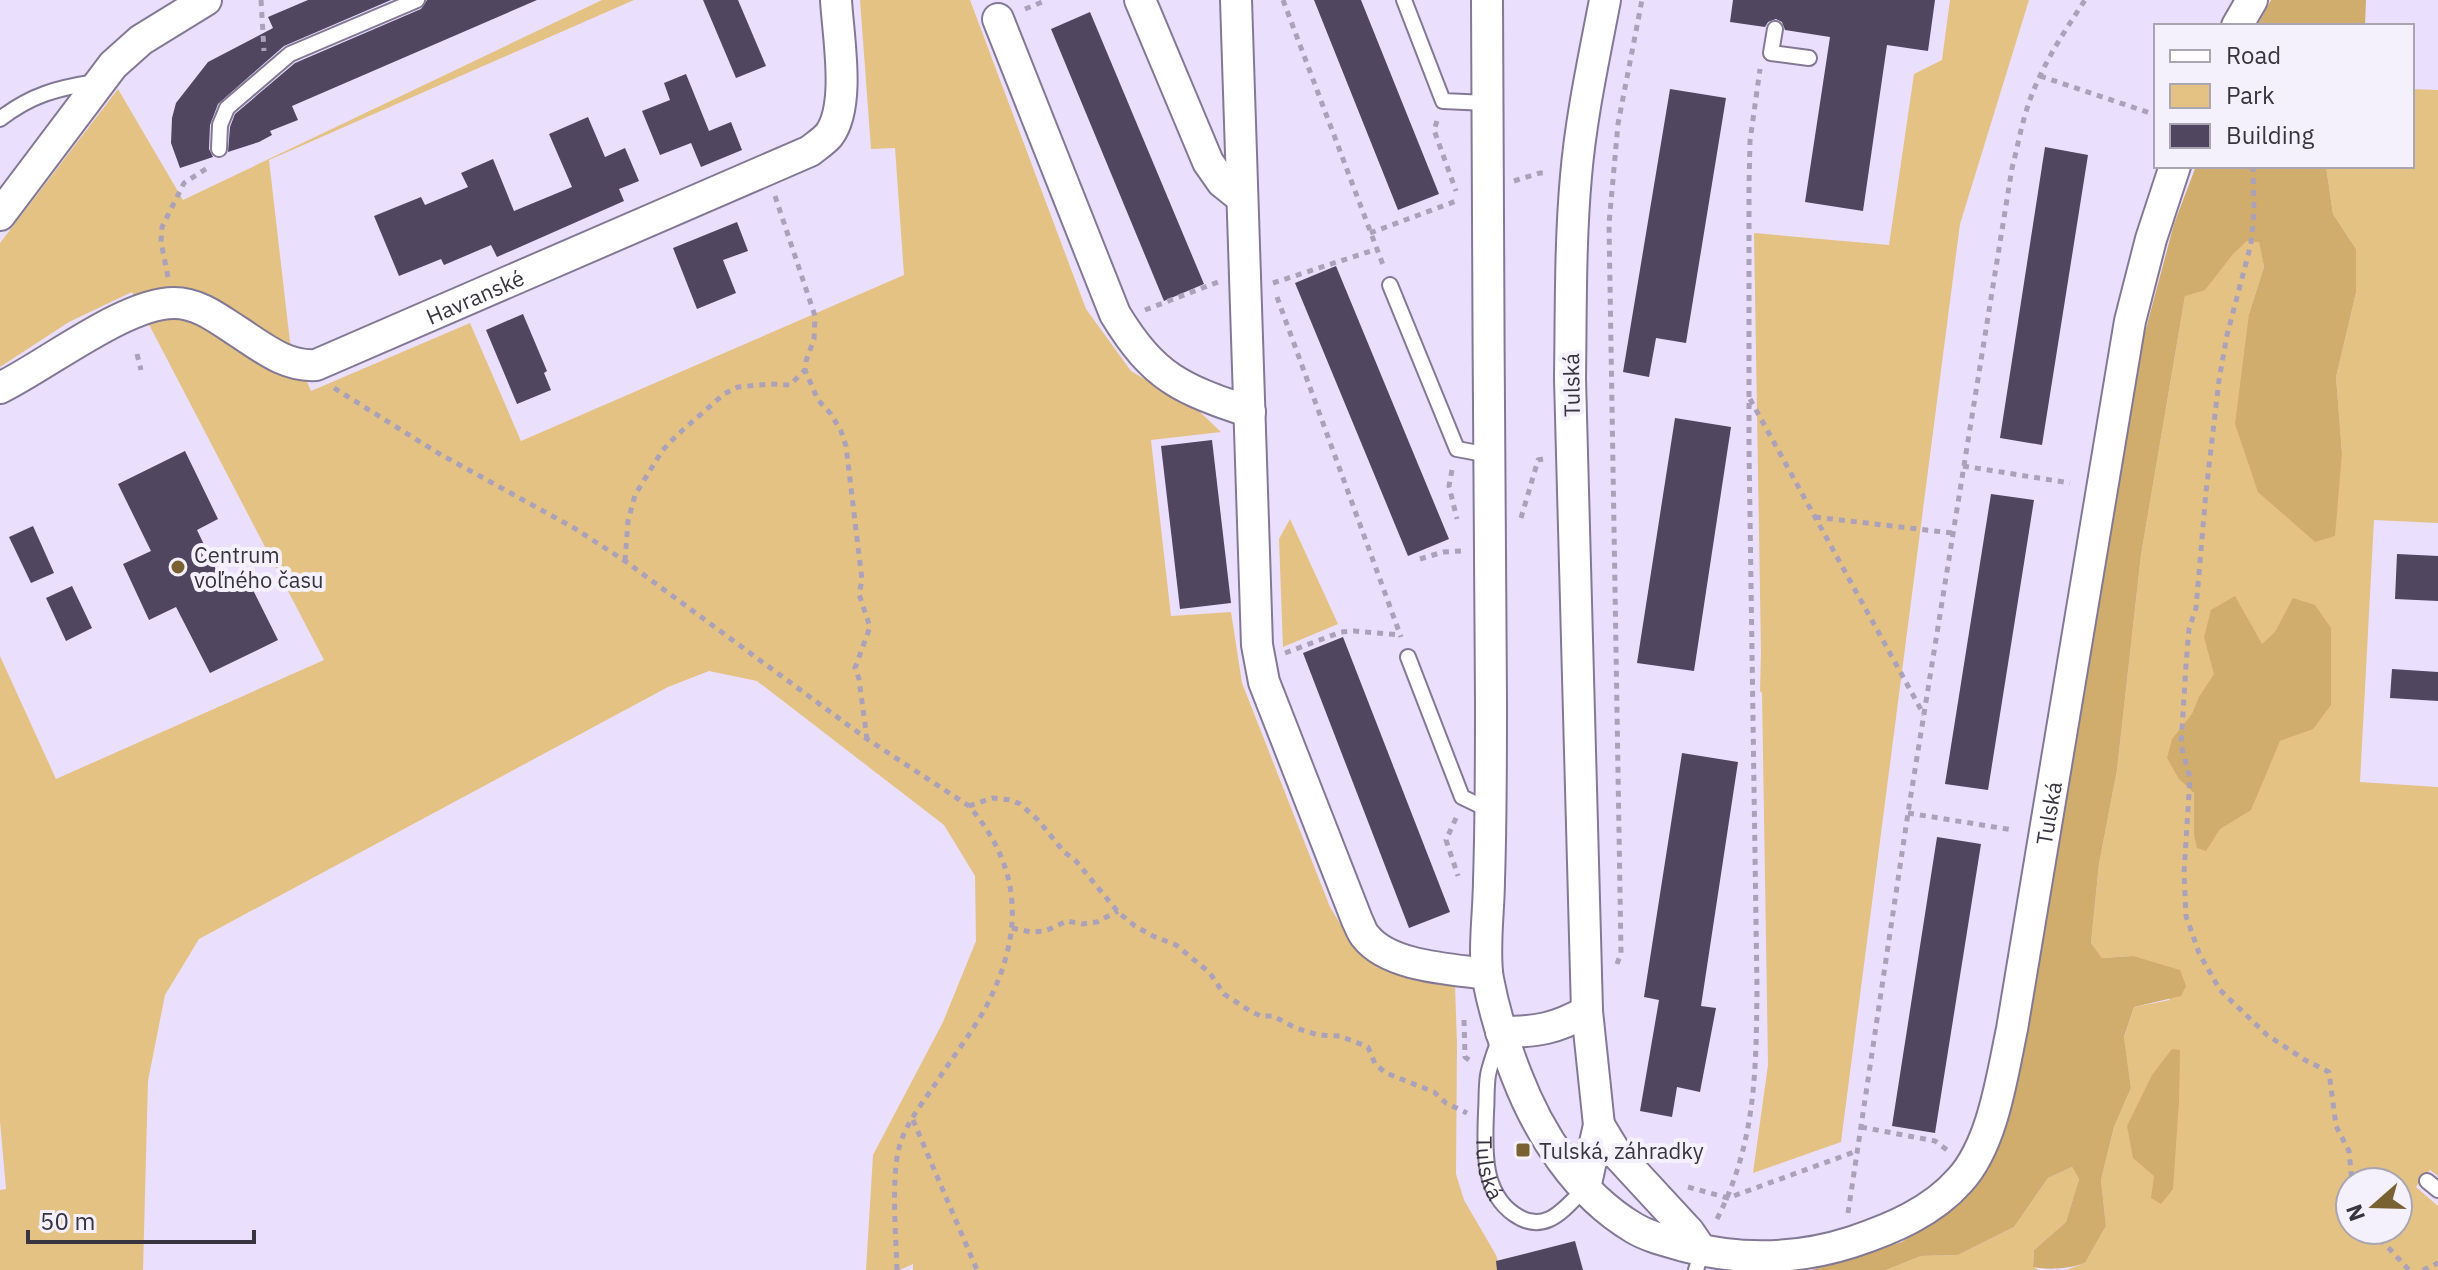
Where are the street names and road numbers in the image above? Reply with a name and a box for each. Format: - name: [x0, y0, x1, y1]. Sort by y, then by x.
- street label: Havranské: [421, 262, 528, 330]
- street label: Tulská: [1556, 353, 1586, 417]
- street label: Tulská: [2028, 779, 2068, 847]
- street label: Tulská: [1471, 1136, 1511, 1205]

